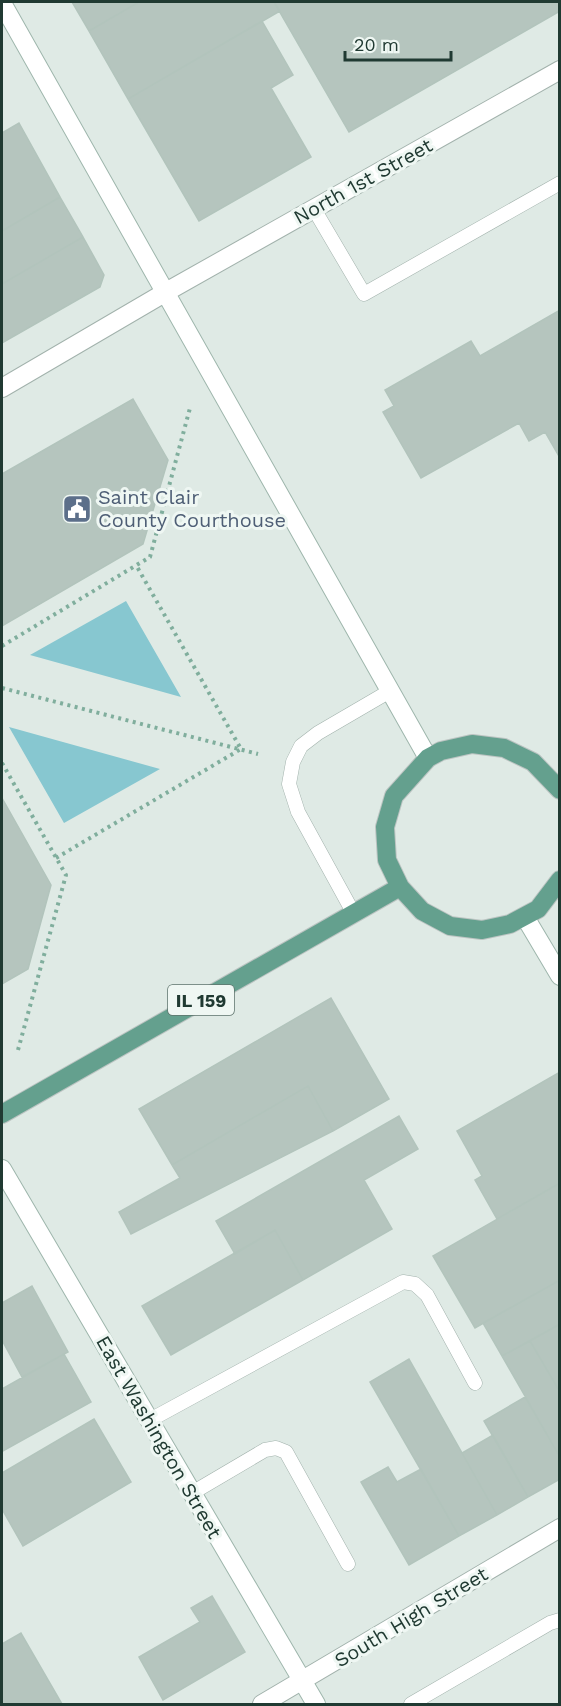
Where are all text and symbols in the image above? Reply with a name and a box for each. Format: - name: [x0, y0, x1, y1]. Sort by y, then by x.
- scale bar: [345, 24, 452, 62]
- text: 20 m: [354, 34, 399, 55]
- street label: North 1st Street: [289, 133, 437, 229]
- place label: Saint Clair County Courthouse: [98, 485, 286, 532]
- public building icon: Saint Clair County Courthouse: [61, 493, 93, 525]
- road number: IL 159: [168, 985, 234, 1015]
- street label: East Washington Street: [91, 1331, 227, 1543]
- street label: South High Street: [330, 1561, 493, 1672]

